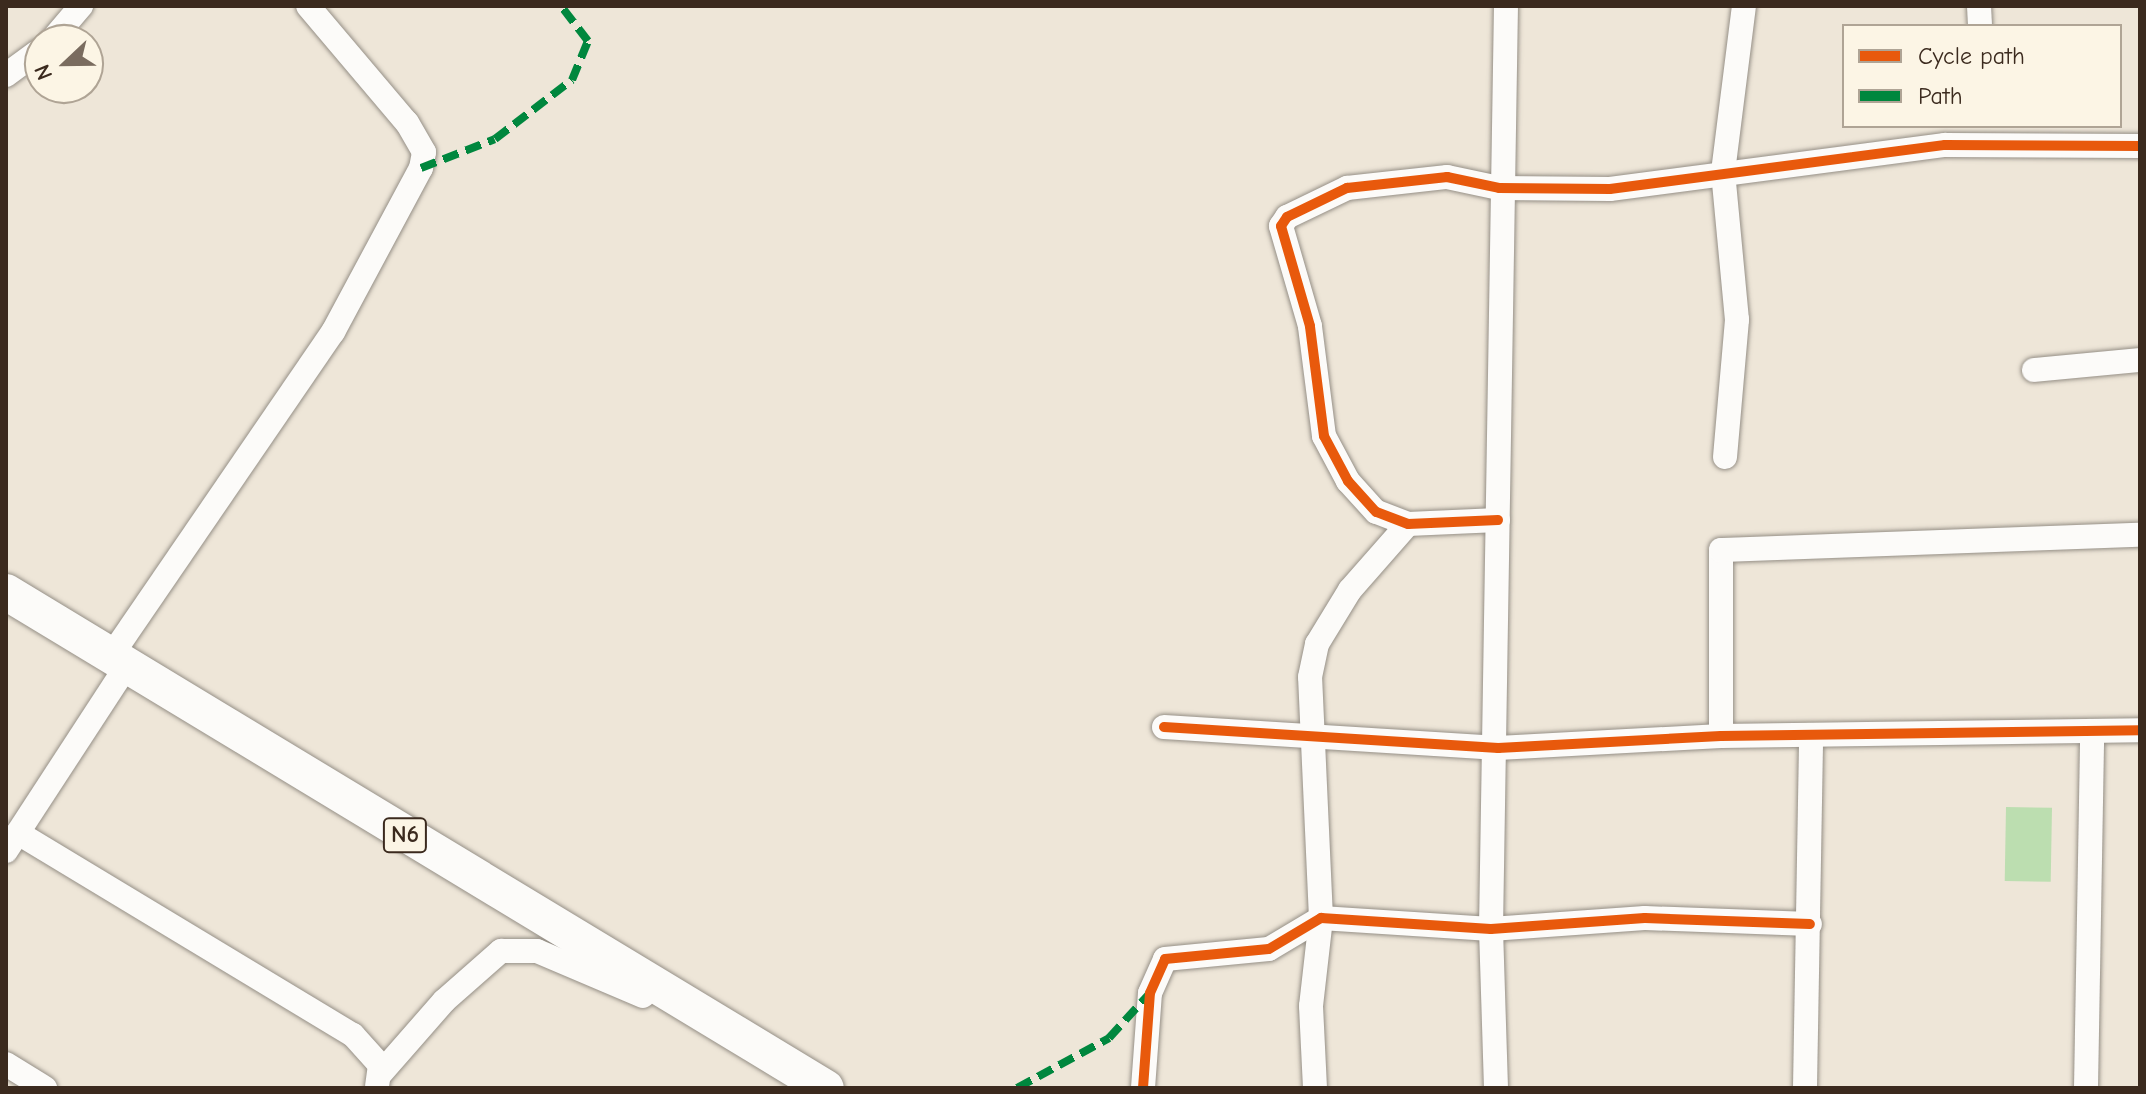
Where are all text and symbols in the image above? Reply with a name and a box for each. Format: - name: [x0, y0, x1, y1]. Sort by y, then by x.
- north arrow: [24, 24, 104, 104]
- legend: [1842, 24, 2122, 128]
- text: Cycle path: [1918, 42, 2025, 70]
- text: N: [29, 61, 58, 84]
- text: Path: [1918, 82, 1963, 110]
- road number: N6: [381, 815, 429, 855]

